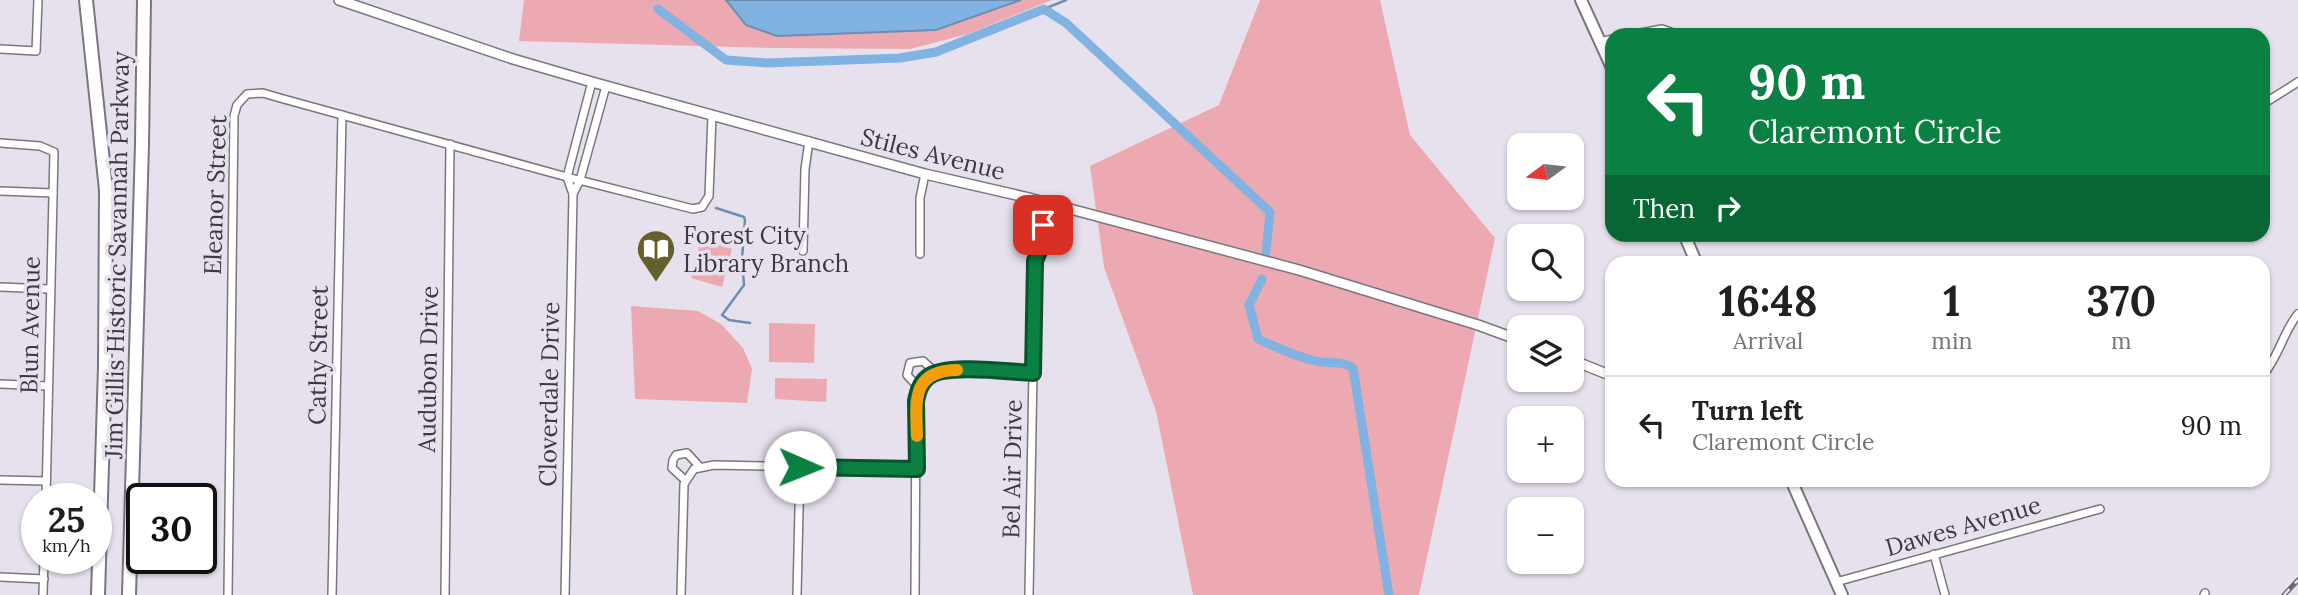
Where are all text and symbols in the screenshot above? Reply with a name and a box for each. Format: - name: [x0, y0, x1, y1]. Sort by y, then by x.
- text: 90 m: [1748, 50, 1865, 112]
- street label: Jim Gillis Historic Savannah Parkway: [98, 51, 136, 460]
- icon: left: [1633, 56, 1724, 147]
- text: Claremont Circle: [1748, 111, 2002, 152]
- street label: Eleanor Street: [197, 114, 233, 276]
- street label: Stiles Avenue: [857, 121, 1009, 187]
- north arrow: [1507, 133, 1584, 210]
- map controls: [1507, 133, 1584, 574]
- icon: right: [1709, 189, 1747, 227]
- text: Then: [1633, 192, 1695, 225]
- pin: [1013, 195, 1073, 255]
- icon: arrive: [1024, 206, 1062, 244]
- place label: Forest City Library Branch: [683, 220, 849, 279]
- button: search: [1507, 224, 1584, 301]
- library icon: Forest City Library Branch: [635, 228, 677, 283]
- street label: Blun Avenue: [13, 256, 47, 394]
- text: 16:48: [1719, 274, 1818, 328]
- text: 1: [1943, 274, 1960, 328]
- text: 370: [2086, 274, 2156, 328]
- street label: Cathy Street: [301, 284, 335, 425]
- street label: Audubon Drive: [411, 285, 445, 454]
- street label: Cloverdale Drive: [532, 301, 566, 487]
- button: layers: [1507, 315, 1584, 392]
- text: Arrival: [1733, 326, 1803, 355]
- text: min: [1931, 326, 1972, 355]
- text: m: [2111, 326, 2131, 355]
- text: Turn left: [1692, 394, 1803, 427]
- street label: Bel Air Drive: [995, 399, 1029, 539]
- button: +: [1507, 406, 1584, 483]
- icon: left: [1633, 406, 1671, 444]
- text: 90 m: [2181, 409, 2242, 442]
- text: Claremont Circle: [1692, 427, 1874, 456]
- position arrow: [763, 430, 837, 504]
- speed limit sign: 30: [126, 483, 217, 574]
- street label: Dawes Avenue: [1882, 489, 2044, 563]
- text: 25: [48, 497, 85, 542]
- button: −: [1507, 497, 1584, 574]
- text: km/h: [42, 534, 91, 557]

